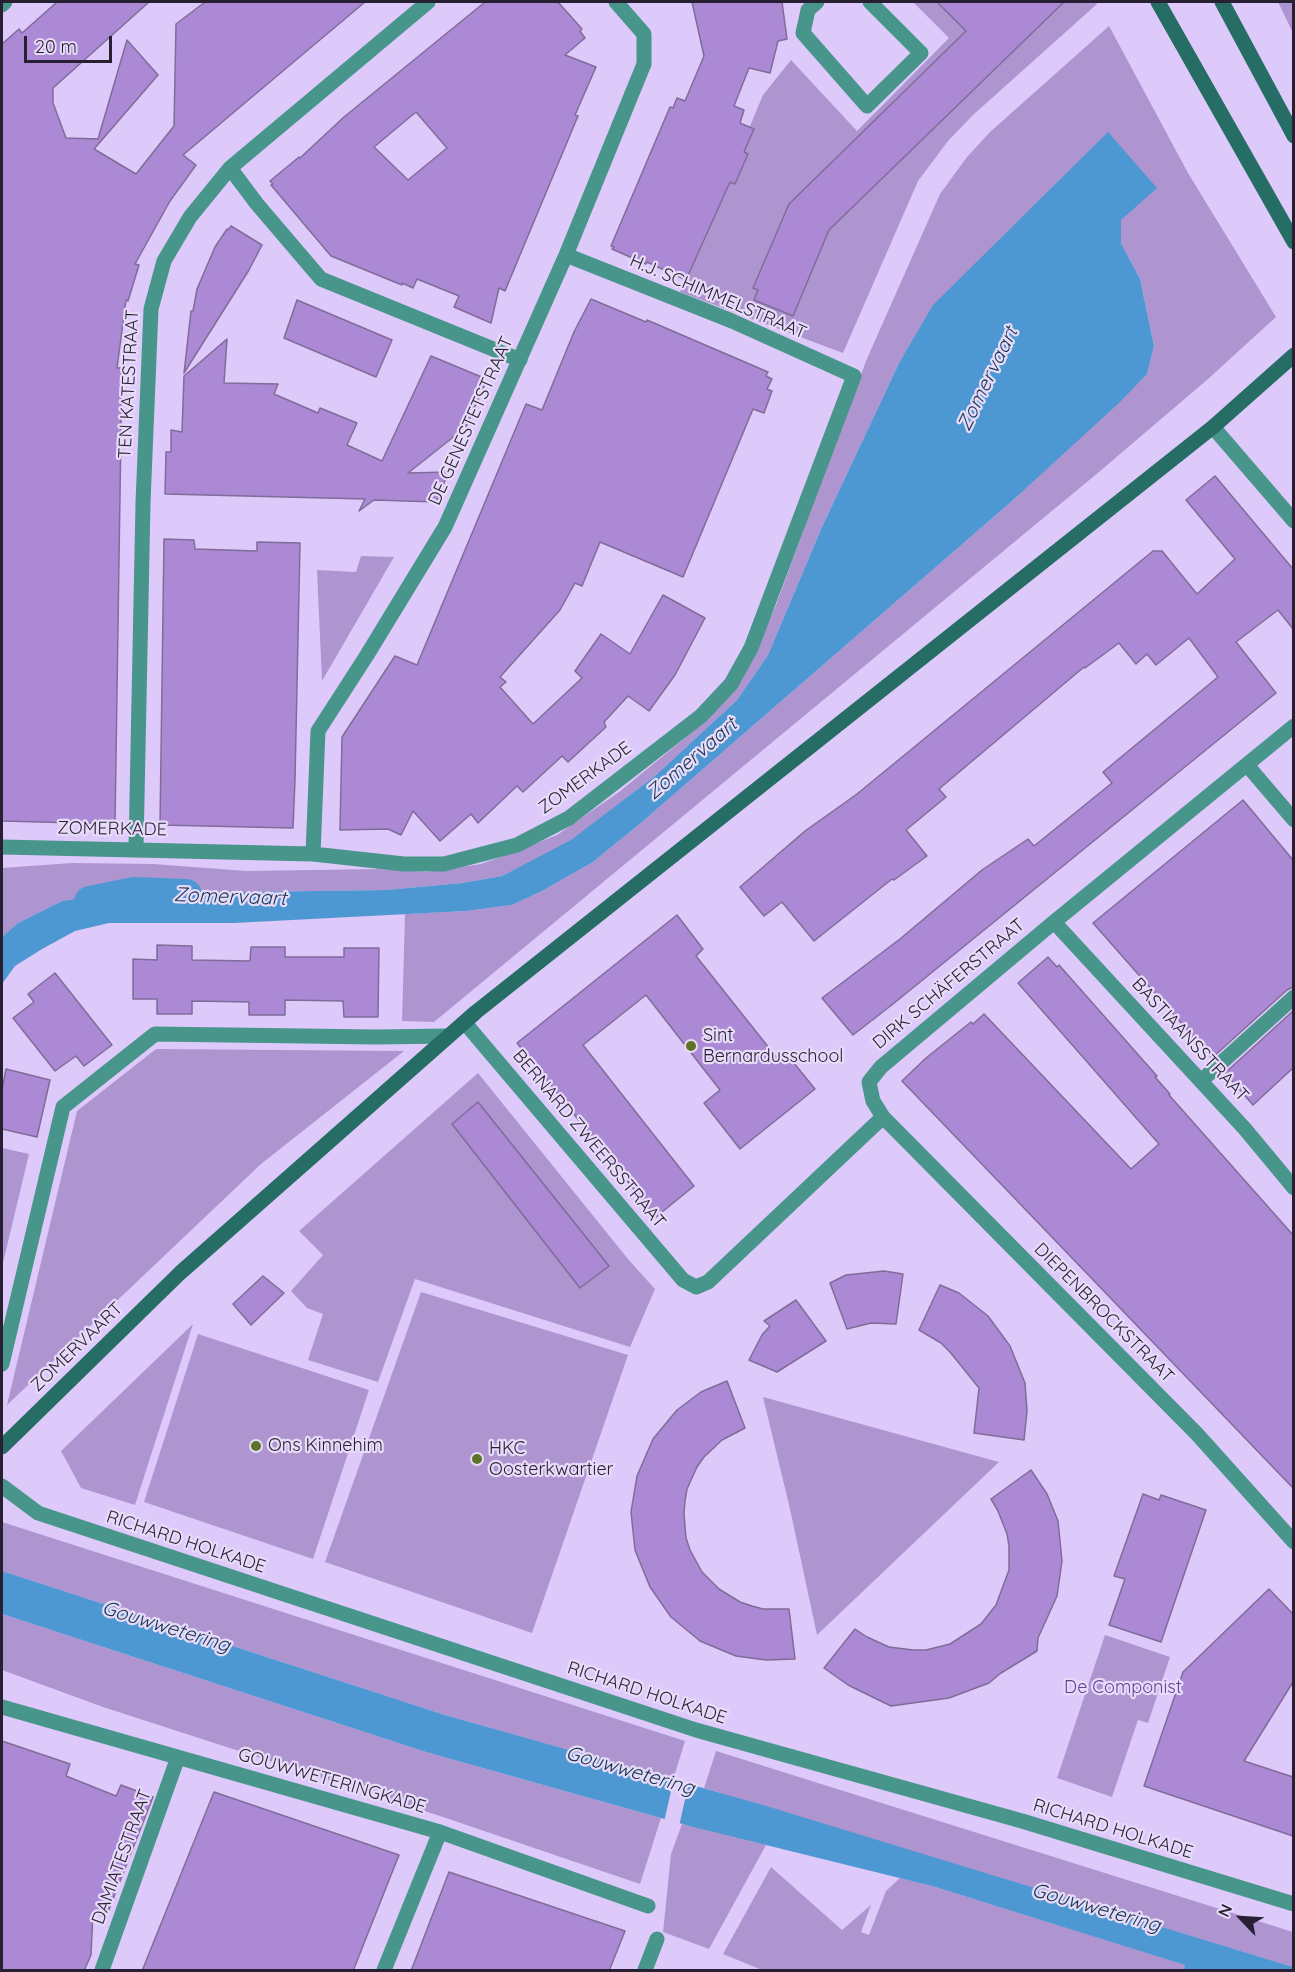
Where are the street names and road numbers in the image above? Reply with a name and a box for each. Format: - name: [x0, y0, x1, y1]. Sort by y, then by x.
- street label: H.J. SCHIMMELSTRAAT: [626, 250, 810, 344]
- street label: TEN KATESTRAAT: [114, 309, 144, 459]
- street label: DE GENESTETSTRAAT: [424, 333, 518, 509]
- street label: ZOMERKADE: [534, 737, 636, 819]
- street label: ZOMERKADE: [57, 817, 167, 841]
- street label: DIRK SCHÄFERSTRAAT: [869, 914, 1029, 1054]
- street label: BASTIAANSSTRAAT: [1127, 974, 1253, 1106]
- street label: BERNARD ZWEERSSTRAAT: [508, 1045, 670, 1233]
- street label: DIEPENBROCKSTRAAT: [1029, 1238, 1179, 1388]
- street label: ZOMERVAART: [27, 1298, 127, 1396]
- street label: RICHARD HOLKADE: [104, 1506, 268, 1578]
- street label: RICHARD HOLKADE: [565, 1657, 729, 1729]
- street label: GOUWWETERINGKADE: [236, 1744, 428, 1818]
- street label: DAMIATESTRAAT: [88, 1787, 156, 1927]
- street label: RICHARD HOLKADE: [1030, 1794, 1196, 1864]

